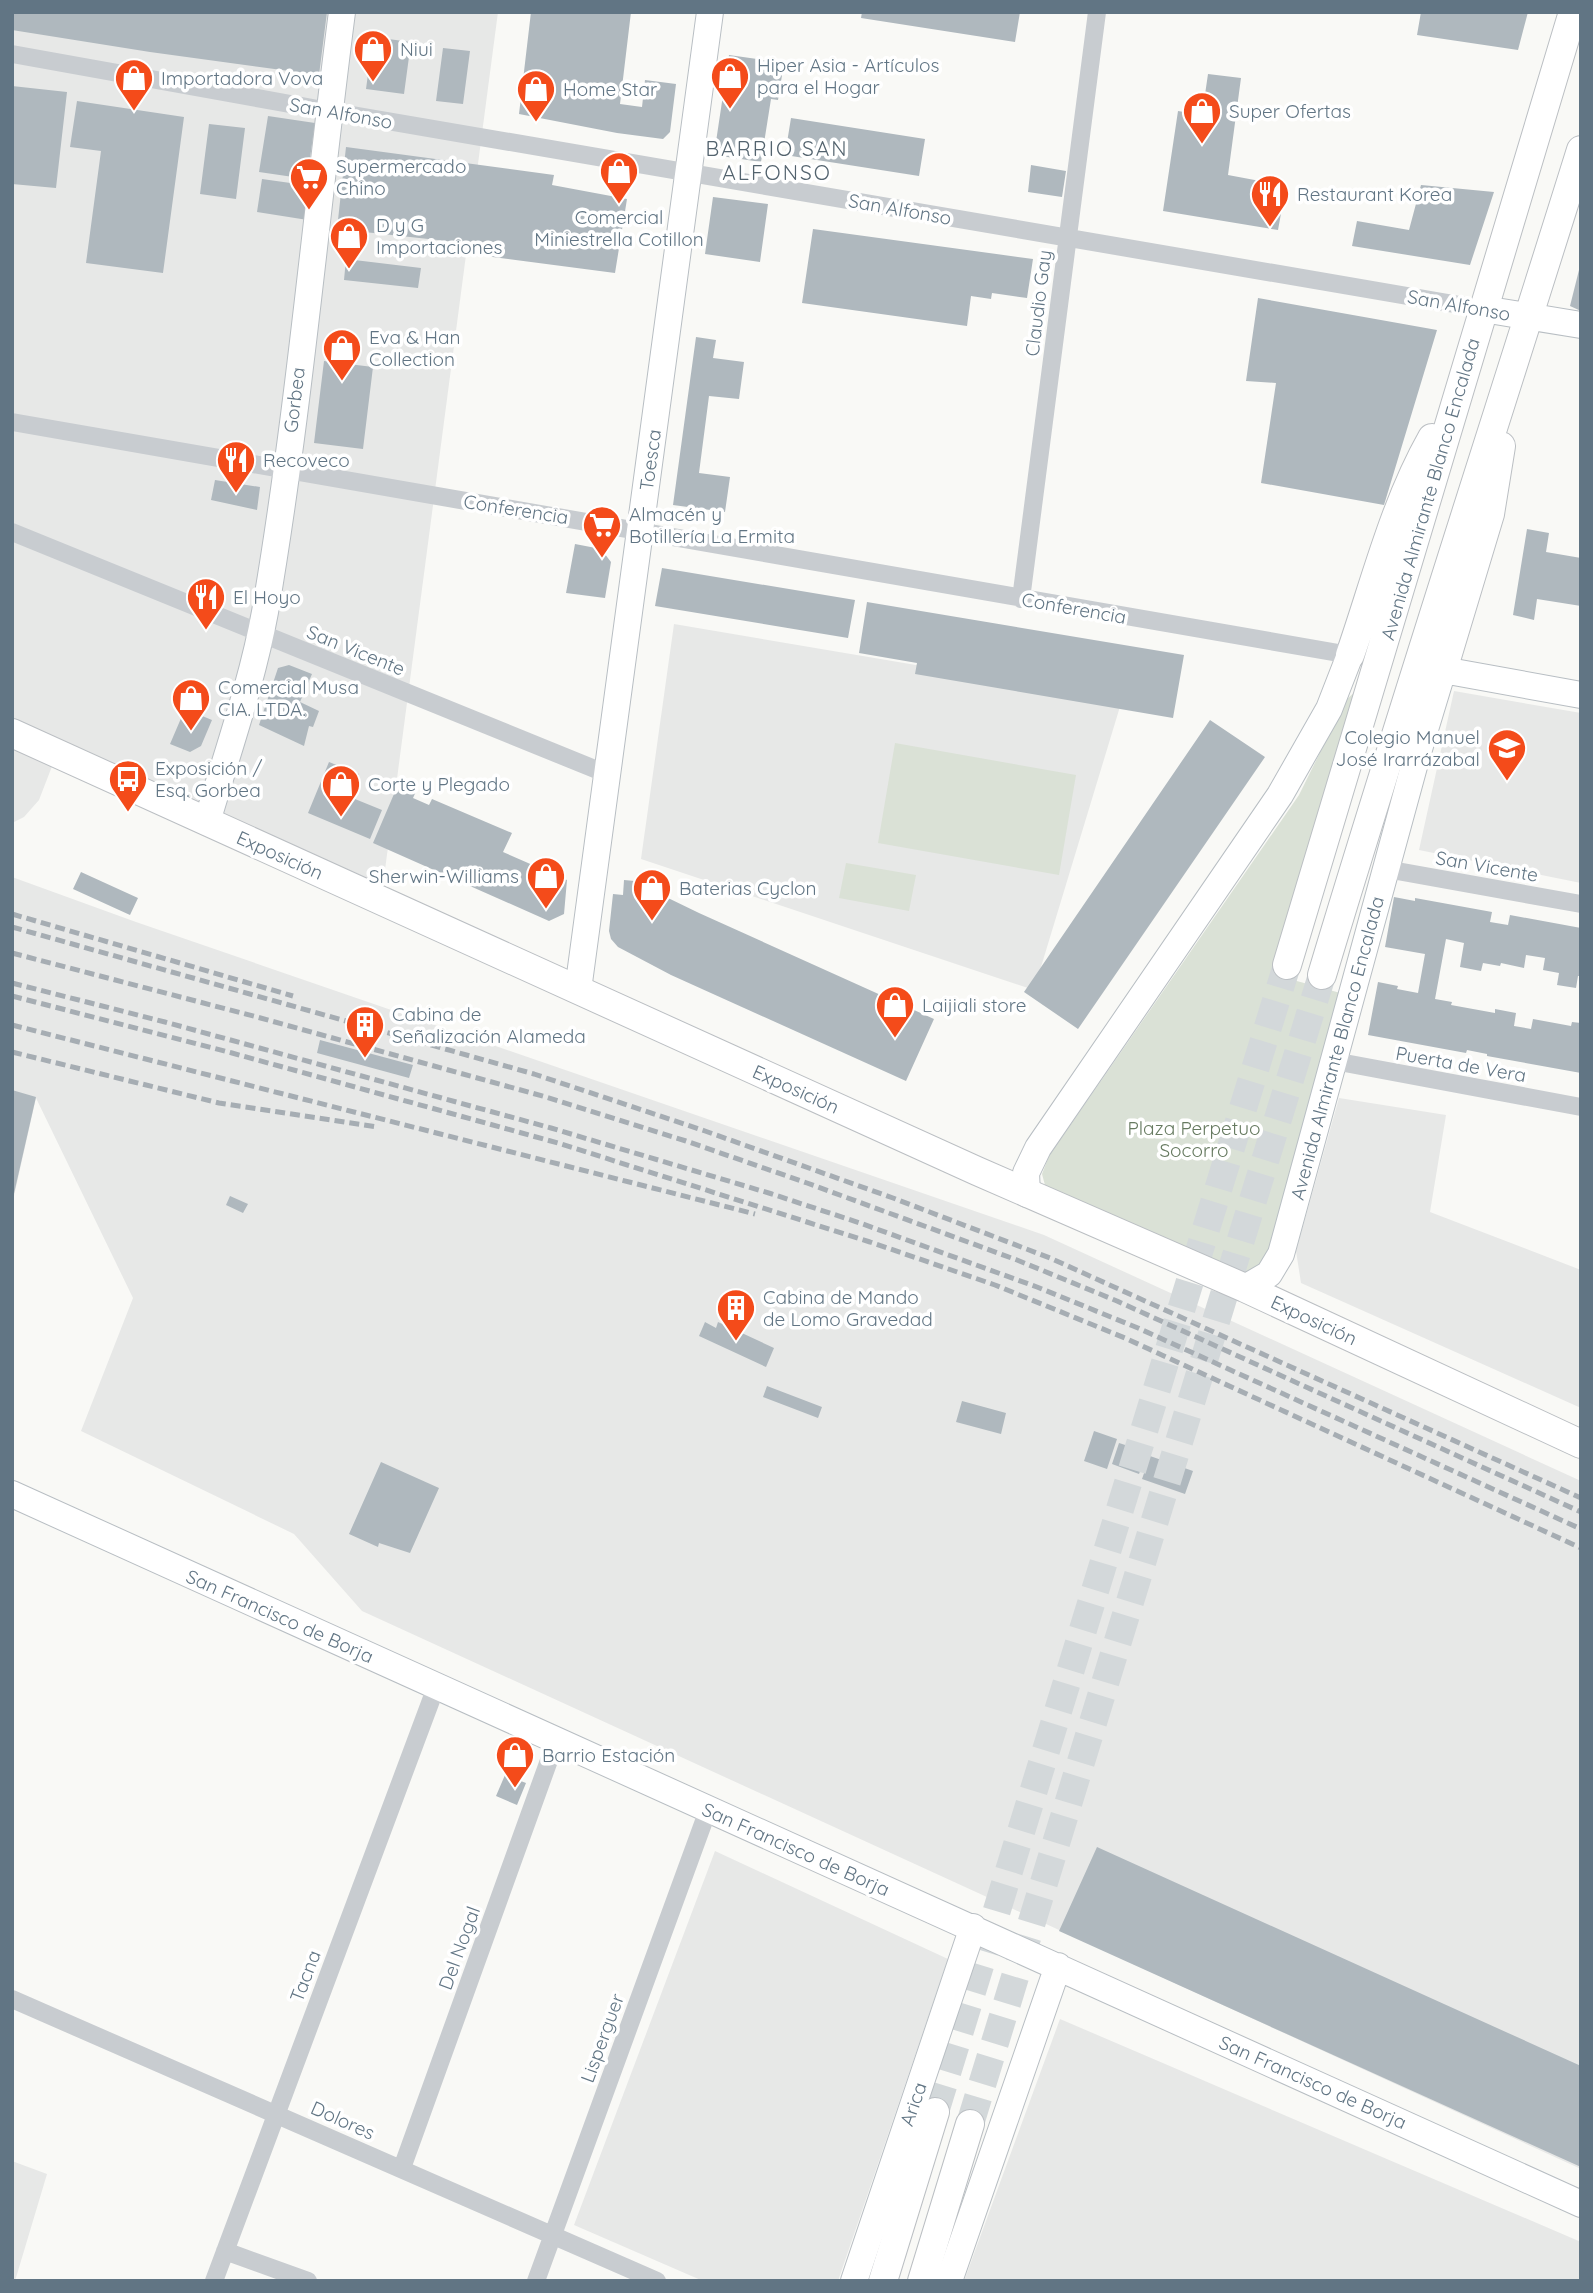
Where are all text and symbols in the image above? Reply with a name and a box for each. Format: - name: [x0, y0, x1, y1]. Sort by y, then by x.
- shop icon: Niui: [352, 28, 394, 83]
- place label: Niui: [400, 37, 433, 61]
- place label: Hiper Asia - Artículos para el Hogar: [757, 53, 939, 99]
- shop icon: Hiper Asia - Artículos para el Hogar: [709, 55, 751, 110]
- shop icon: Importadora Vova: [113, 57, 155, 112]
- place label: Importadora Vova: [161, 66, 323, 90]
- shop icon: Home Star: [515, 68, 557, 123]
- place label: Home Star: [563, 77, 658, 101]
- shop icon: Super Ofertas: [1181, 90, 1223, 145]
- street label: San Alfonso: [288, 92, 394, 134]
- place label: Super Ofertas: [1229, 99, 1351, 123]
- district label: BARRIO SAN ALFONSO: [705, 135, 849, 185]
- shop icon: Comercial Miniestrella Cotillon: [598, 150, 640, 205]
- place label: Supermercado Chino: [336, 154, 466, 200]
- supermarket icon: Supermercado Chino: [288, 156, 330, 211]
- restaurant icon: Restaurant Korea: [1249, 173, 1291, 228]
- place label: Restaurant Korea: [1297, 182, 1452, 206]
- street label: San Alfonso: [847, 188, 953, 230]
- place label: Comercial Miniestrella Cotillon: [534, 205, 704, 251]
- place label: D y G Importaciones: [376, 213, 502, 259]
- shop icon: D y G Importaciones: [328, 215, 370, 270]
- street label: Claudio Gay: [1020, 248, 1056, 358]
- street label: San Alfonso: [1406, 284, 1512, 326]
- place label: Eva & Han Collection: [369, 325, 461, 371]
- shop icon: Eva & Han Collection: [321, 327, 363, 382]
- street label: Avenida Almirante Blanco Encalada: [1375, 335, 1485, 643]
- street label: Gorbea: [278, 366, 310, 434]
- street label: Toesca: [634, 428, 666, 492]
- restaurant icon: Recoveco: [215, 439, 257, 494]
- place label: Recoveco: [263, 448, 350, 472]
- street label: Conferencia: [462, 489, 570, 529]
- place label: Almacén y Botillería La Ermita: [629, 502, 795, 548]
- supermarket icon: Almacén y Botillería La Ermita: [581, 504, 623, 559]
- restaurant icon: El Hoyo: [185, 576, 227, 631]
- place label: El Hoyo: [233, 585, 301, 609]
- street label: Conferencia: [1020, 587, 1128, 629]
- street label: San Vicente: [303, 619, 409, 681]
- place label: Comercial Musa CIA. LTDA.: [218, 675, 359, 721]
- shop icon: Comercial Musa CIA. LTDA.: [170, 677, 212, 732]
- place label: Colegio Manuel José Irarrázabal: [1336, 725, 1480, 771]
- school or university icon: Colegio Manuel José Irarrázabal: [1486, 727, 1528, 782]
- place label: Exposición / Esq. Gorbea: [155, 756, 263, 802]
- bus stop icon: Exposición / Esq. Gorbea: [107, 758, 149, 813]
- shop icon: Corte y Plegado: [320, 763, 362, 818]
- place label: Corte y Plegado: [368, 772, 510, 796]
- street label: Exposición: [233, 825, 327, 885]
- street label: San Vicente: [1434, 845, 1540, 887]
- shop icon: Sherwin-Williams: [525, 855, 567, 910]
- place label: Sherwin-Williams: [369, 864, 519, 888]
- shop icon: Baterias Cyclon: [631, 867, 673, 922]
- place label: Baterias Cyclon: [679, 876, 817, 900]
- street label: Avenida Almirante Blanco Encalada: [1285, 894, 1389, 1202]
- shop icon: Laijiali store: [874, 984, 916, 1039]
- place label: Laijiali store: [922, 993, 1026, 1017]
- place label: Cabina de Señalización Alameda: [392, 1002, 586, 1048]
- building icon: Cabina de Señalización Alameda: [344, 1004, 386, 1059]
- street label: Puerta de Vera: [1394, 1041, 1528, 1087]
- street label: Exposición: [749, 1059, 843, 1119]
- park label: Plaza Perpetuo Socorro: [1127, 1116, 1261, 1162]
- place label: Cabina de Mando de Lomo Gravedad: [763, 1285, 933, 1331]
- building icon: Cabina de Mando de Lomo Gravedad: [715, 1287, 757, 1342]
- street label: Exposición: [1267, 1290, 1361, 1350]
- street label: San Francisco de Borja: [182, 1564, 378, 1668]
- shop icon: Barrio Estación: [494, 1734, 536, 1789]
- place label: Barrio Estación: [542, 1743, 675, 1767]
- street label: San Francisco de Borja: [698, 1797, 894, 1901]
- street label: Del Nogal: [433, 1903, 485, 1993]
- street label: Tacna: [284, 1947, 326, 2005]
- street label: Lisperguer: [575, 1990, 629, 2086]
- street label: San Francisco de Borja: [1215, 2030, 1411, 2134]
- street label: Arica: [894, 2079, 932, 2129]
- street label: Dolores: [307, 2095, 379, 2145]

